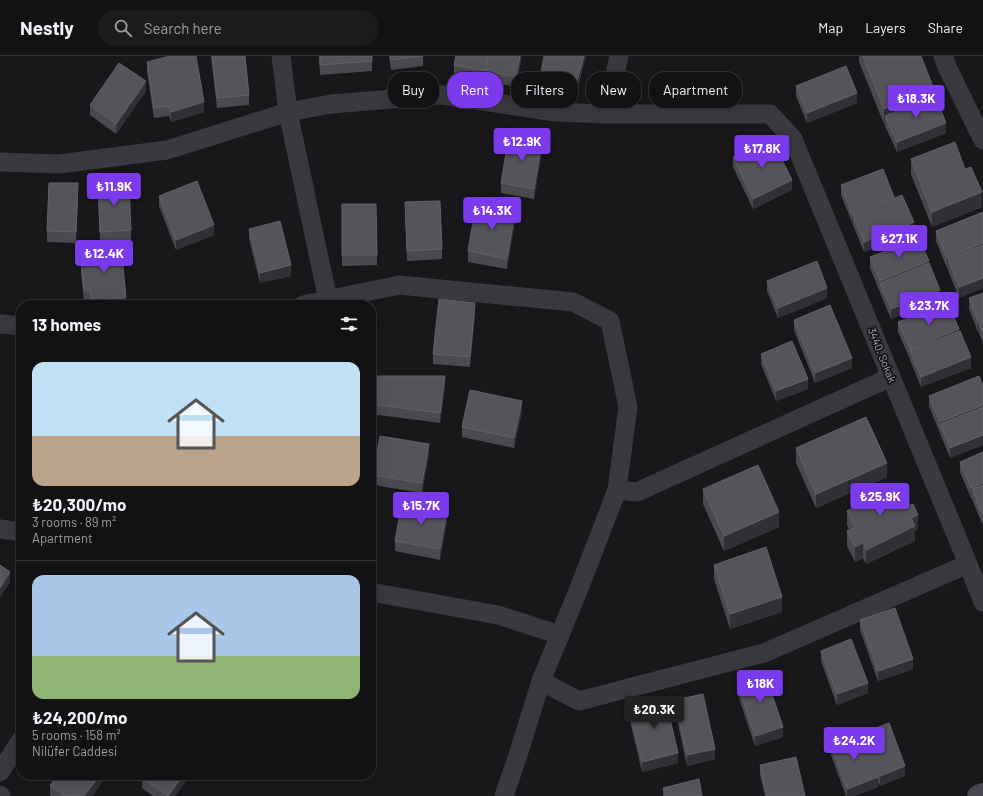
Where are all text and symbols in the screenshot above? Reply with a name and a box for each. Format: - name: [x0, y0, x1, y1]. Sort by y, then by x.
- search box: [98, 10, 378, 46]
- text: Nestly: [20, 16, 74, 39]
- icon: search: [112, 17, 134, 39]
- text: Search here: [144, 19, 222, 37]
- text: Map: [818, 19, 843, 36]
- text: Layers: [865, 19, 906, 36]
- text: Share: [928, 19, 963, 36]
- chip: Buy: [388, 72, 439, 108]
- chip: Rent: [447, 72, 503, 108]
- chip: Filters: [511, 72, 578, 108]
- chip: New: [586, 72, 641, 108]
- chip: Apartment: [649, 72, 742, 108]
- pin: ₺18.3K: [883, 85, 949, 119]
- text: ₺18.3K: [897, 90, 935, 106]
- pin: ₺12.9K: [489, 128, 555, 162]
- text: ₺12.9K: [503, 133, 541, 149]
- pin: ₺17.8K: [729, 135, 795, 169]
- text: ₺17.8K: [743, 140, 781, 156]
- pin: ₺11.9K: [81, 173, 147, 207]
- text: ₺11.9K: [96, 178, 132, 194]
- pin: ₺14.3K: [459, 197, 525, 231]
- text: ₺14.3K: [472, 202, 512, 218]
- pin: ₺27.1K: [866, 225, 932, 259]
- text: ₺27.1K: [880, 230, 918, 246]
- pin: ₺12.4K: [71, 240, 137, 274]
- text: ₺12.4K: [84, 245, 124, 261]
- pin: ₺23.7K: [896, 292, 962, 326]
- text: ₺23.7K: [909, 297, 949, 313]
- icon: filters: [338, 313, 360, 335]
- text: 13 homes: [32, 314, 101, 334]
- street label: 3440. Sokak: [866, 325, 900, 385]
- icon: home: [160, 388, 232, 460]
- pin: ₺25.9K: [847, 483, 913, 517]
- text: ₺25.9K: [859, 488, 901, 504]
- pin: ₺15.7K: [388, 492, 454, 526]
- text: ₺20,300/mo: [32, 494, 126, 514]
- text: ₺15.7K: [402, 497, 440, 513]
- text: 3 rooms · 89 m²: [32, 514, 116, 530]
- text: Apartment: [32, 530, 93, 546]
- icon: home: [160, 601, 232, 673]
- pin: ₺18K: [736, 670, 784, 704]
- text: ₺18K: [746, 675, 774, 691]
- pin: ₺20.3K: [621, 696, 687, 730]
- text: ₺20.3K: [633, 701, 675, 717]
- text: ₺24,200/mo: [32, 707, 127, 727]
- text: 5 rooms · 158 m²: [32, 727, 121, 743]
- pin: ₺24.2K: [821, 727, 887, 761]
- text: ₺24.2K: [833, 732, 875, 748]
- text: Nilüfer Caddesi: [32, 743, 117, 759]

